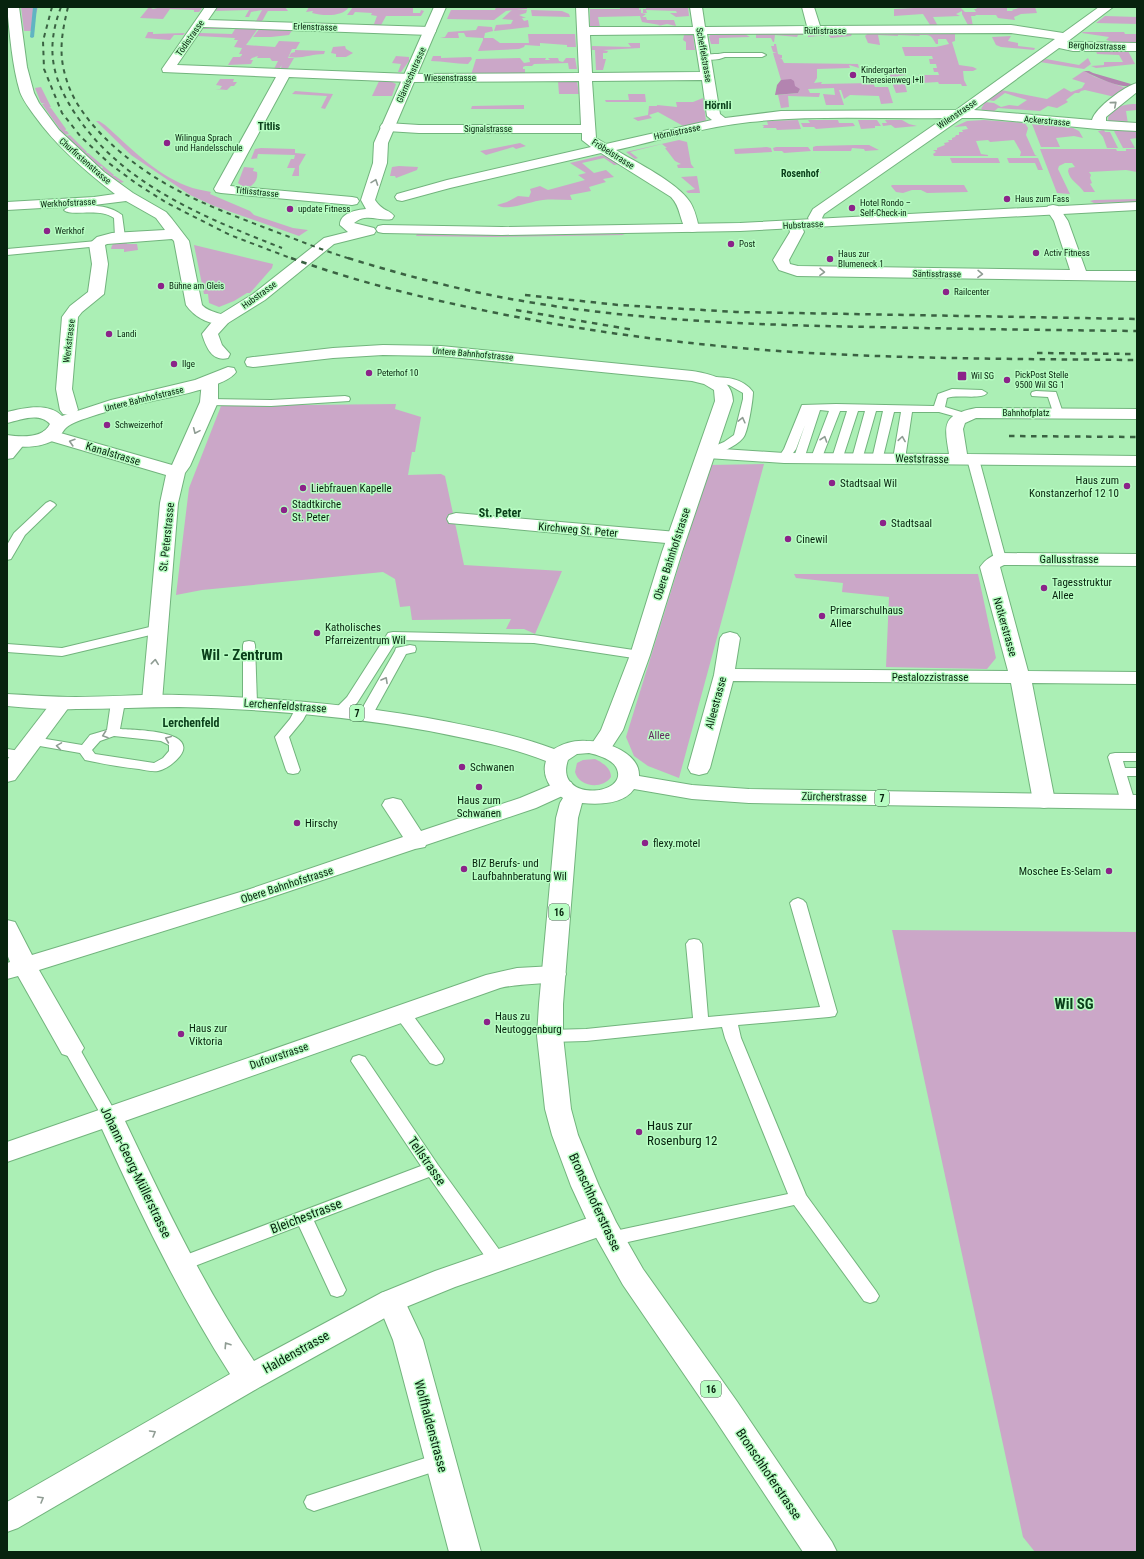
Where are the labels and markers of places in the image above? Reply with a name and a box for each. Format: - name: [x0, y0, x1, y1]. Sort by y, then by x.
- place label: Kindergarten Theresienweg I+II: [861, 65, 924, 85]
- marker: Kindergarten Theresienweg I+II: [848, 70, 858, 80]
- place label: Wilingua Sprach und Handelsschule: [175, 133, 243, 153]
- marker: Wilingua Sprach und Handelsschule: [162, 138, 172, 148]
- marker: Haus zum Fass: [1002, 194, 1012, 204]
- place label: Haus zum Fass: [1015, 194, 1069, 204]
- place label: Hotel Rondo – Self-Check-in: [860, 198, 911, 218]
- marker: Hotel Rondo – Self-Check-in: [847, 203, 857, 213]
- marker: update Fitness: [285, 204, 295, 214]
- place label: update Fitness: [298, 204, 350, 214]
- marker: Werkhof: [42, 226, 52, 236]
- place label: Werkhof: [55, 226, 85, 236]
- marker: Post: [726, 239, 736, 249]
- place label: Post: [739, 239, 756, 249]
- marker: Activ Fitness: [1031, 248, 1041, 258]
- place label: Activ Fitness: [1044, 248, 1090, 258]
- place label: Haus zur Blumeneck 1: [838, 249, 884, 269]
- marker: Haus zur Blumeneck 1: [825, 254, 835, 264]
- marker: Bühne am Gleis: [156, 281, 166, 291]
- place label: Bühne am Gleis: [169, 281, 224, 291]
- marker: Railcenter: [941, 287, 951, 297]
- place label: Railcenter: [954, 287, 990, 297]
- marker: Landi: [104, 329, 114, 339]
- place label: Landi: [117, 329, 136, 339]
- marker: Ilge: [169, 359, 179, 369]
- place label: Ilge: [182, 359, 195, 369]
- marker: Peterhof 10: [364, 368, 374, 378]
- place label: Peterhof 10: [377, 368, 418, 378]
- marker: Wil SG: [956, 370, 968, 382]
- place label: PickPost Stelle 9500 Wil SG 1: [1015, 370, 1068, 390]
- place label: Wil SG: [971, 371, 994, 381]
- marker: PickPost Stelle 9500 Wil SG 1: [1002, 375, 1012, 385]
- marker: Schweizerhof: [102, 420, 112, 430]
- place label: Schweizerhof: [115, 420, 163, 430]
- place label: Haus zum Konstanzerhof 12 10: [1029, 474, 1119, 500]
- place label: Stadtsaal Wil: [840, 477, 897, 490]
- marker: Stadtsaal Wil: [827, 478, 837, 488]
- marker: Haus zum Konstanzerhof 12 10: [1122, 481, 1132, 491]
- place label: Liebfrauen Kapelle: [311, 482, 392, 495]
- marker: Liebfrauen Kapelle: [298, 483, 308, 493]
- place label: Stadtkirche St. Peter: [292, 498, 341, 524]
- marker: Stadtkirche St. Peter: [279, 505, 289, 515]
- place label: Stadtsaal: [891, 517, 932, 530]
- marker: Stadtsaal: [878, 518, 888, 528]
- place label: Cinewil: [796, 533, 827, 546]
- marker: Cinewil: [783, 534, 793, 544]
- place label: Tagesstruktur Allee: [1052, 576, 1112, 602]
- marker: Tagesstruktur Allee: [1039, 583, 1049, 593]
- place label: Primarschulhaus Allee: [830, 604, 903, 630]
- marker: Primarschulhaus Allee: [817, 611, 827, 621]
- place label: Katholisches Pfarreizentrum Wil: [325, 621, 406, 647]
- marker: Katholisches Pfarreizentrum Wil: [312, 628, 322, 638]
- place label: Schwanen: [470, 761, 514, 774]
- marker: Schwanen: [457, 762, 467, 772]
- marker: Haus zum Schwanen: [474, 782, 484, 792]
- place label: Haus zum Schwanen: [457, 794, 501, 820]
- place label: Hirschy: [305, 817, 338, 830]
- marker: Hirschy: [292, 818, 302, 828]
- place label: flexy.motel: [653, 837, 700, 850]
- marker: flexy.motel: [640, 838, 650, 848]
- place label: BIZ Berufs- und Laufbahnberatung Wil: [472, 857, 567, 883]
- marker: BIZ Berufs- und Laufbahnberatung Wil: [459, 864, 469, 874]
- place label: Moschee Es-Selam: [1019, 865, 1101, 878]
- marker: Moschee Es-Selam: [1104, 866, 1114, 876]
- place label: Haus zu Neutoggenburg: [495, 1010, 562, 1036]
- marker: Haus zu Neutoggenburg: [482, 1017, 492, 1027]
- place label: Haus zur Viktoria: [189, 1022, 228, 1048]
- marker: Haus zur Viktoria: [176, 1029, 186, 1039]
- place label: Haus zur Rosenburg 12: [647, 1118, 718, 1148]
- marker: Haus zur Rosenburg 12: [634, 1127, 644, 1137]

